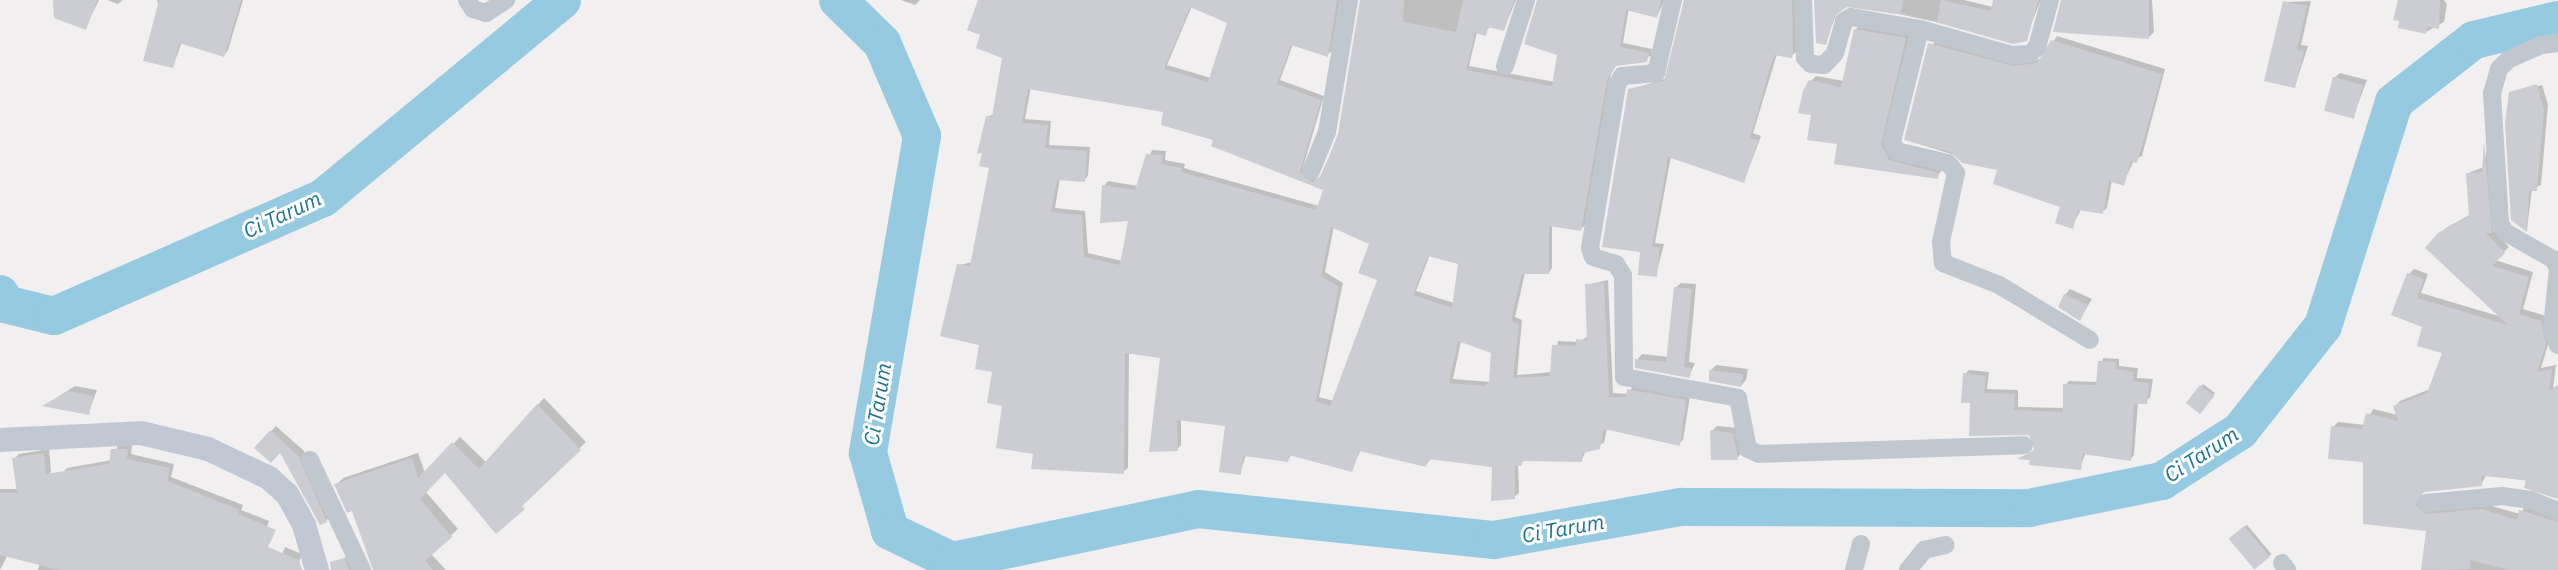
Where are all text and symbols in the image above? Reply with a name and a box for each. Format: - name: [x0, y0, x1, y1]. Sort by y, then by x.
- water label: Ci Tarum: [239, 185, 325, 243]
- water label: Ci Tarum: [858, 361, 896, 447]
- water label: Ci Tarum: [2159, 421, 2243, 487]
- water label: Ci Tarum: [1520, 508, 1606, 548]

